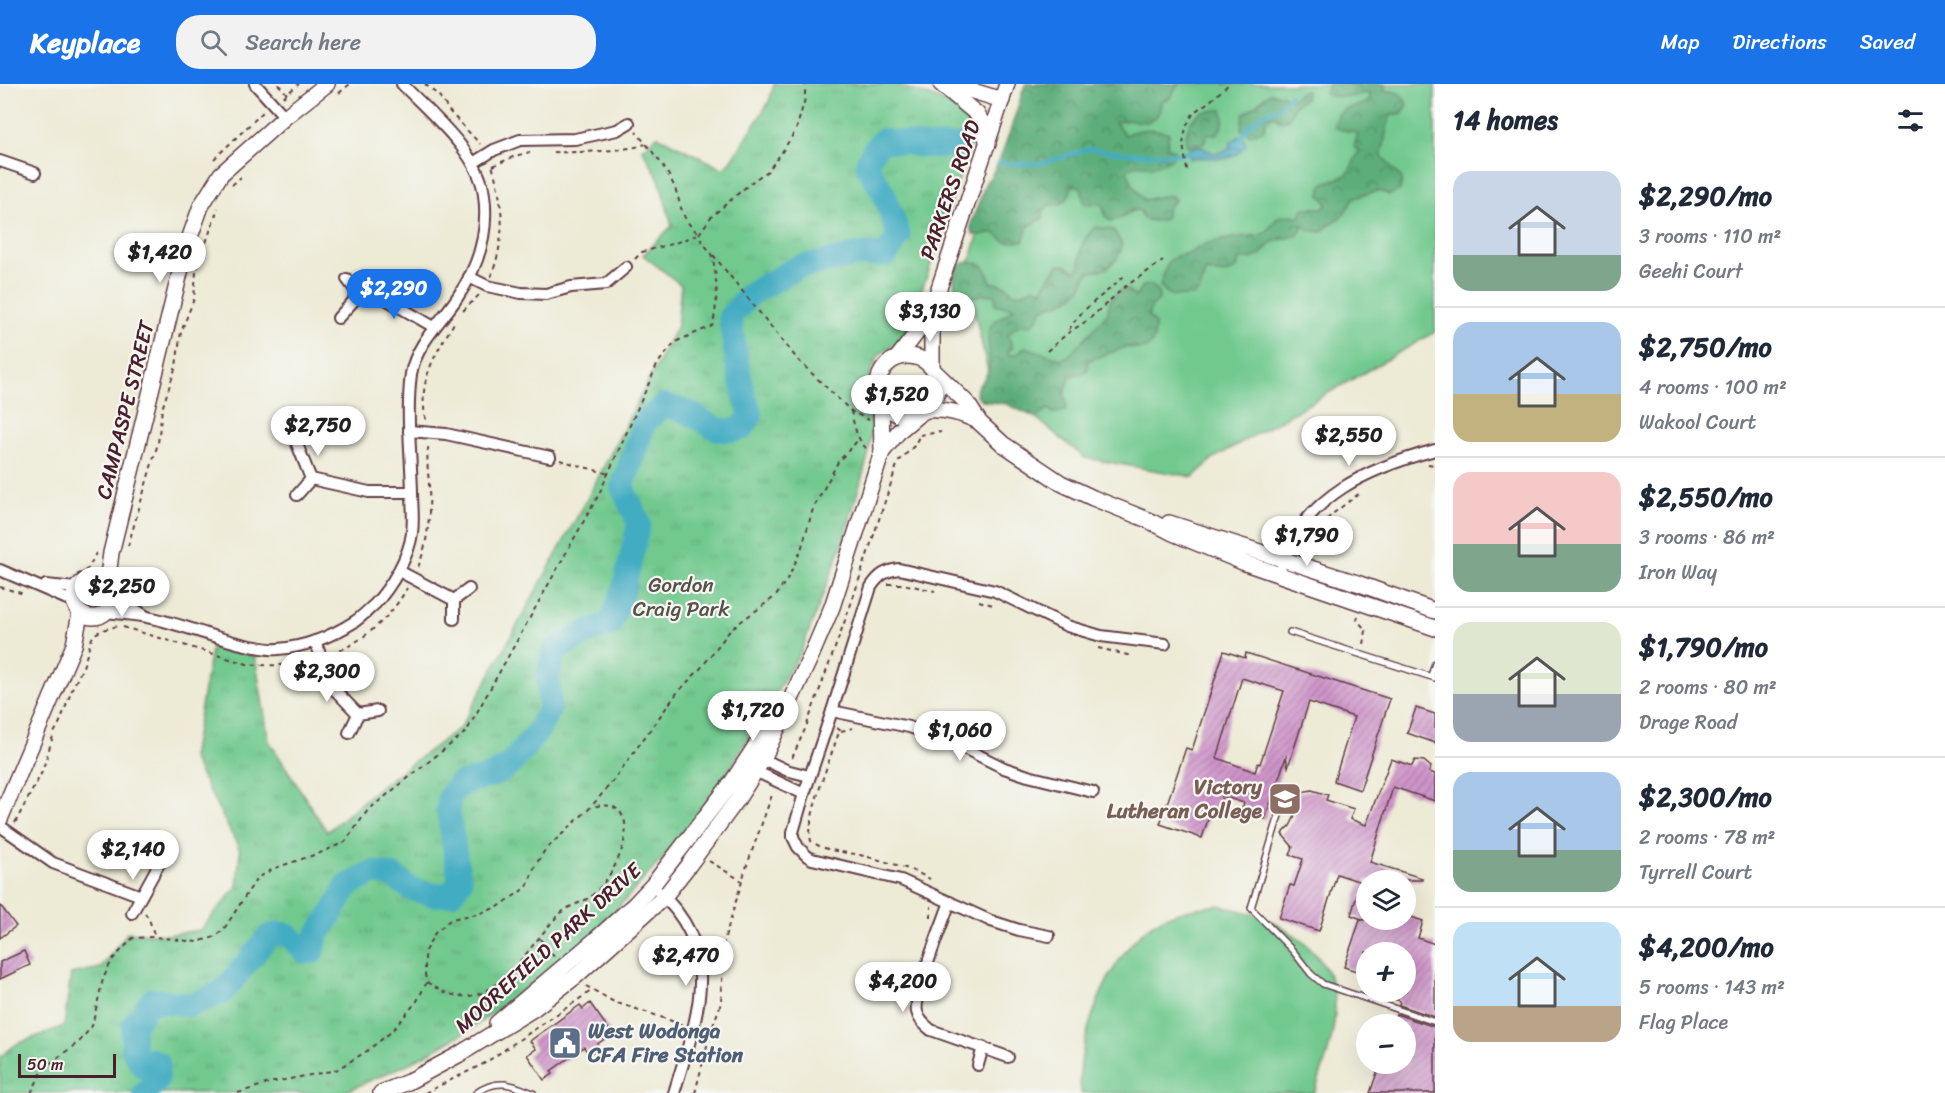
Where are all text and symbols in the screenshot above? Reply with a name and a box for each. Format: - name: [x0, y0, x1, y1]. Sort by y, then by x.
- search box: [176, 15, 596, 69]
- text: Keyplace: [30, 18, 140, 67]
- text: Search here: [245, 23, 361, 62]
- text: Map: [1661, 23, 1699, 61]
- text: Directions: [1732, 23, 1827, 61]
- text: Saved: [1860, 23, 1915, 61]
- icon: search: [197, 26, 230, 59]
- text: 14 homes: [1453, 97, 1558, 143]
- icon: filters: [1894, 104, 1927, 137]
- street label: PARKERS ROAD: [908, 115, 992, 265]
- text: $2,290/mo: [1639, 173, 1772, 219]
- icon: home: [1501, 195, 1573, 267]
- text: 3 rooms · 110 m²: [1639, 219, 1781, 254]
- pin: $1,420: [111, 233, 209, 284]
- text: $1,420: [128, 235, 192, 270]
- text: Geehi Court: [1639, 254, 1743, 289]
- pin: $2,290: [345, 269, 443, 320]
- text: $2,290: [361, 271, 427, 306]
- pin: $3,130: [881, 292, 979, 343]
- text: $3,130: [899, 294, 961, 329]
- street label: CAMPASPE STREET: [84, 315, 166, 503]
- text: $2,750/mo: [1639, 324, 1772, 370]
- icon: home: [1501, 346, 1573, 418]
- text: 4 rooms · 100 m²: [1639, 370, 1787, 405]
- pin: $1,520: [848, 375, 946, 426]
- text: $1,520: [865, 377, 929, 412]
- text: Wakool Court: [1639, 405, 1756, 440]
- pin: $2,750: [269, 406, 367, 457]
- text: $2,750: [285, 408, 351, 443]
- pin: $2,550: [1300, 416, 1398, 467]
- text: $2,550: [1315, 418, 1383, 453]
- text: $2,550/mo: [1639, 474, 1773, 520]
- icon: home: [1501, 496, 1573, 568]
- pin: $1,790: [1258, 516, 1356, 567]
- text: $1,790: [1275, 518, 1339, 553]
- text: 3 rooms · 86 m²: [1639, 520, 1775, 555]
- text: Iron Way: [1639, 555, 1717, 590]
- park label: Gordon Craig Park: [633, 566, 730, 628]
- pin: $2,250: [73, 567, 171, 618]
- text: $2,250: [89, 569, 155, 604]
- text: $1,790/mo: [1639, 624, 1768, 670]
- icon: home: [1501, 646, 1573, 718]
- pin: $2,300: [278, 652, 376, 703]
- text: $2,300: [294, 654, 360, 689]
- text: 2 rooms · 80 m²: [1639, 670, 1777, 705]
- pin: $1,720: [704, 691, 802, 742]
- text: $1,720: [721, 693, 785, 728]
- text: Drage Road: [1639, 705, 1737, 740]
- pin: $1,060: [911, 711, 1009, 762]
- text: $1,060: [928, 713, 992, 748]
- place label: Victory Lutheran College: [1107, 768, 1263, 830]
- text: $2,300/mo: [1639, 774, 1772, 820]
- school or university icon: Victory Lutheran College: [1267, 781, 1303, 817]
- icon: home: [1501, 796, 1573, 868]
- text: 2 rooms · 78 m²: [1639, 820, 1775, 855]
- pin: $2,140: [84, 830, 182, 881]
- text: $2,140: [101, 832, 165, 867]
- street label: MOOREFIELD PARK DRIVE: [445, 852, 652, 1043]
- text: Tyrrell Court: [1639, 855, 1752, 890]
- map controls: [1356, 870, 1416, 1074]
- button: layers: [1356, 870, 1416, 930]
- text: $4,200/mo: [1639, 924, 1774, 970]
- pin: $2,470: [637, 936, 735, 987]
- text: $2,470: [653, 938, 719, 973]
- button: +: [1356, 942, 1416, 1002]
- icon: home: [1501, 946, 1573, 1018]
- pin: $4,200: [854, 962, 952, 1013]
- text: $4,200: [869, 964, 937, 999]
- text: 5 rooms · 143 m²: [1639, 970, 1785, 1005]
- text: Flag Place: [1639, 1005, 1728, 1040]
- place label: West Wodonga CFA Fire Station: [587, 1012, 744, 1074]
- button: −: [1356, 1014, 1416, 1074]
- public building icon: West Wodonga CFA Fire Station: [547, 1025, 583, 1061]
- text: 50 m: [27, 1050, 63, 1079]
- scale bar: [18, 1051, 116, 1078]

